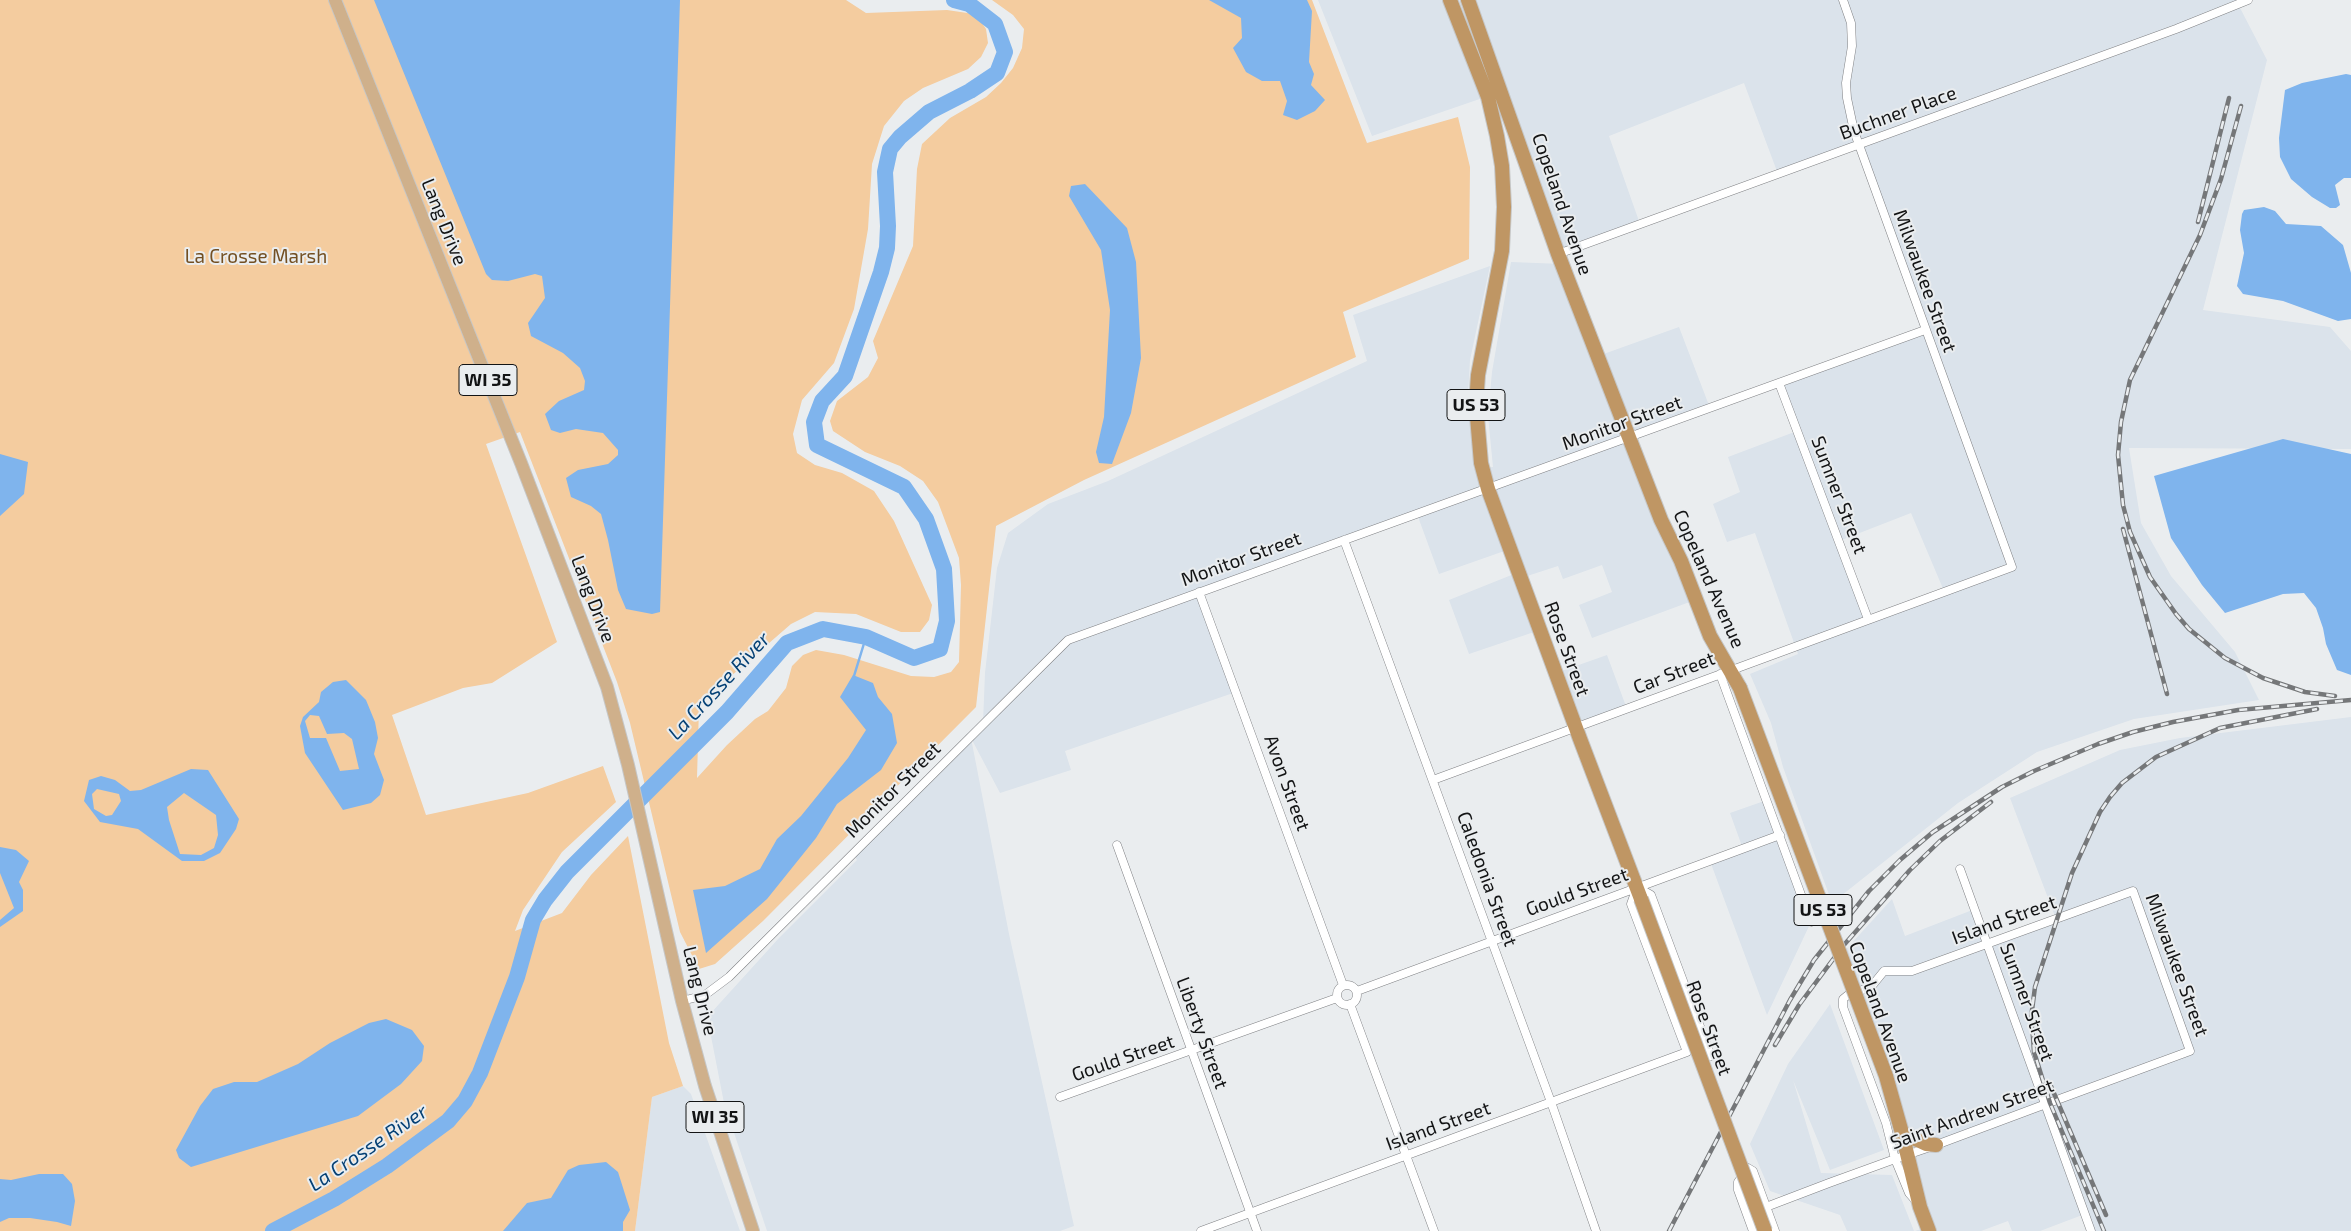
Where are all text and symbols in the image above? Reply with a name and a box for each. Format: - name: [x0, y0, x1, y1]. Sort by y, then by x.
- street label: Buchner Place: [1836, 81, 1960, 145]
- street label: Copeland Avenue: [1527, 130, 1597, 278]
- street label: Lang Drive: [416, 175, 472, 269]
- street label: Milwaukee Street: [1889, 206, 1961, 356]
- park label: La Crosse Marsh: [185, 246, 327, 268]
- road number: WI 35: [459, 364, 517, 396]
- road number: US 53: [1447, 390, 1505, 420]
- street label: Monitor Street: [1559, 391, 1685, 455]
- street label: Sumner Street: [1806, 433, 1872, 557]
- street label: Copeland Avenue: [1668, 506, 1750, 652]
- street label: Monitor Street: [1178, 527, 1304, 591]
- street label: Lang Drive: [566, 552, 620, 646]
- street label: Rose Street: [1539, 598, 1595, 700]
- water label: La Crosse River: [663, 627, 775, 745]
- street label: Car Street: [1630, 647, 1718, 699]
- street label: Avon Street: [1259, 732, 1315, 834]
- street label: Monitor Street: [840, 737, 946, 843]
- street label: Caledonia Street: [1452, 808, 1522, 950]
- street label: Gould Street: [1523, 863, 1631, 921]
- street label: Milwaukee Street: [2141, 890, 2213, 1040]
- street label: Island Street: [1949, 891, 2059, 949]
- road number: US 53: [1794, 894, 1852, 926]
- street label: Copeland Avenue: [1844, 938, 1916, 1086]
- street label: Sumner Street: [1995, 940, 2059, 1064]
- street label: Lang Drive: [678, 944, 722, 1038]
- street label: Liberty Street: [1171, 974, 1233, 1092]
- street label: Rose Street: [1681, 977, 1737, 1079]
- street label: Gould Street: [1069, 1030, 1177, 1086]
- street label: Saint Andrew Street: [1887, 1074, 2057, 1154]
- street label: Island Street: [1383, 1097, 1493, 1155]
- water label: La Crosse River: [304, 1099, 432, 1197]
- road number: WI 35: [686, 1102, 744, 1132]

